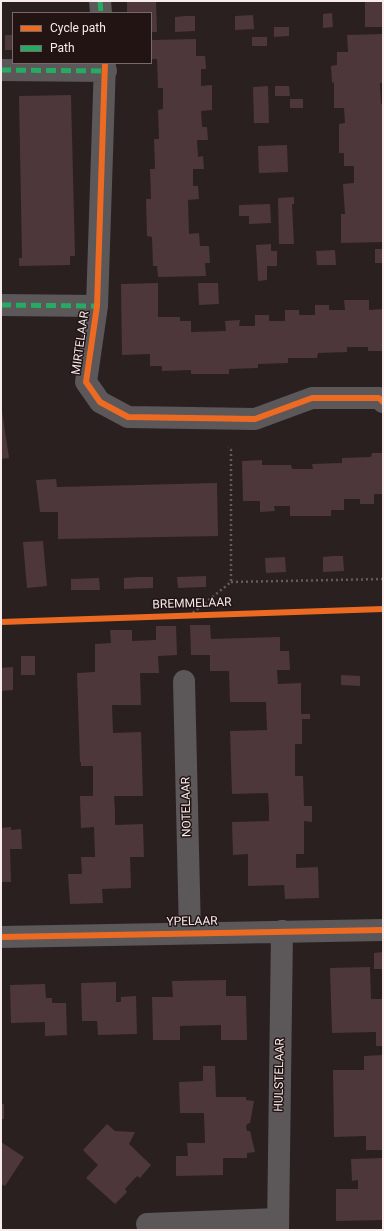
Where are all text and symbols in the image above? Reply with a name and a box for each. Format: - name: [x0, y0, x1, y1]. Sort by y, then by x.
- legend: [12, 12, 152, 64]
- text: Cycle path: [50, 21, 106, 35]
- text: Path: [50, 41, 75, 55]
- street label: MIRTELAAR: [69, 310, 93, 376]
- street label: BREMMELAAR: [152, 595, 232, 613]
- street label: NOTELAAR: [179, 777, 195, 837]
- street label: YPELAAR: [166, 914, 218, 930]
- street label: HULSTELAAR: [272, 1038, 288, 1112]

